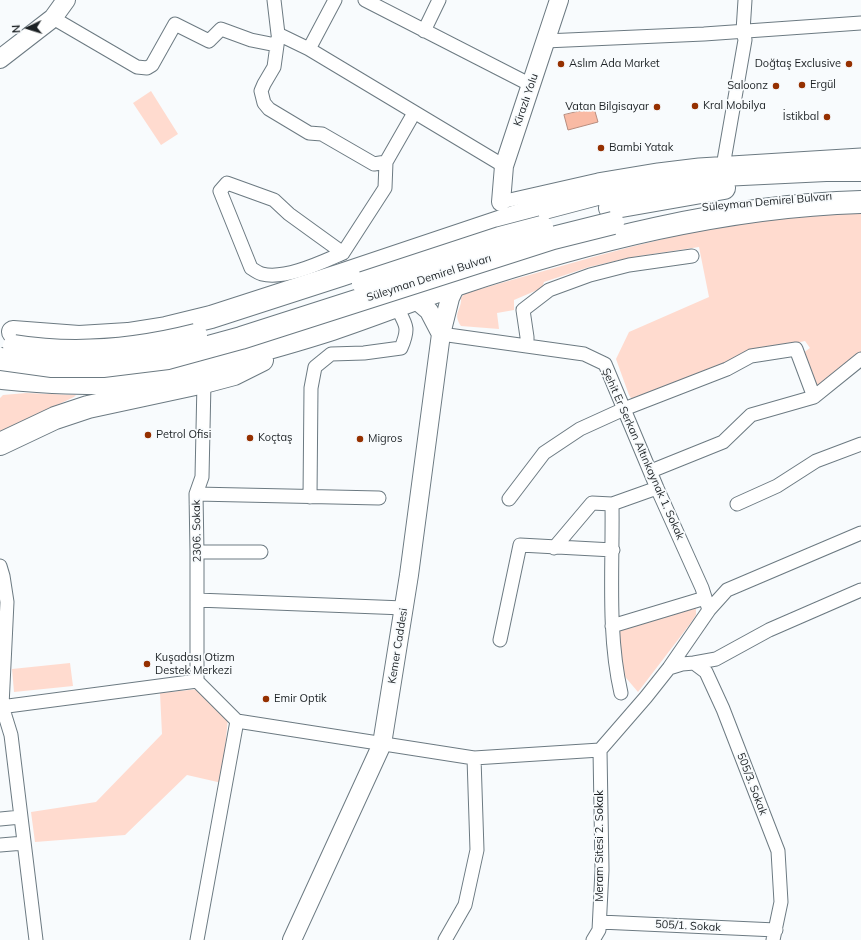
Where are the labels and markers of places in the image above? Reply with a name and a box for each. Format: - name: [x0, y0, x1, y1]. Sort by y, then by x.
- place label: Aslım Ada Market: [569, 57, 660, 71]
- place label: Doğtaş Exclusive: [755, 57, 841, 71]
- marker: Aslım Ada Market: [556, 59, 566, 69]
- marker: Doğtaş Exclusive: [844, 59, 854, 69]
- place label: Ergül: [810, 78, 836, 92]
- place label: Saloonz: [727, 79, 768, 93]
- marker: Ergül: [797, 80, 807, 90]
- marker: Saloonz: [771, 81, 781, 91]
- place label: Kral Mobilya: [703, 99, 766, 113]
- place label: Vatan Bilgisayar: [565, 100, 649, 114]
- marker: Kral Mobilya: [690, 101, 700, 111]
- marker: Vatan Bilgisayar: [652, 102, 662, 112]
- place label: İstikbal: [783, 110, 819, 124]
- marker: İstikbal: [822, 112, 832, 122]
- place label: Bambi Yatak: [609, 141, 673, 155]
- marker: Bambi Yatak: [596, 143, 606, 153]
- place label: Petrol Ofisi: [156, 428, 211, 442]
- marker: Petrol Ofisi: [143, 430, 153, 440]
- place label: Koçtaş: [258, 431, 292, 445]
- place label: Migros: [368, 432, 402, 446]
- marker: Koçtaş: [245, 433, 255, 443]
- marker: Migros: [355, 434, 365, 444]
- place label: Kuşadası Otizm Destek Merkezi: [155, 651, 235, 677]
- marker: Kuşadası Otizm Destek Merkezi: [142, 659, 152, 669]
- place label: Emir Optik: [274, 692, 327, 706]
- marker: Emir Optik: [261, 694, 271, 704]

